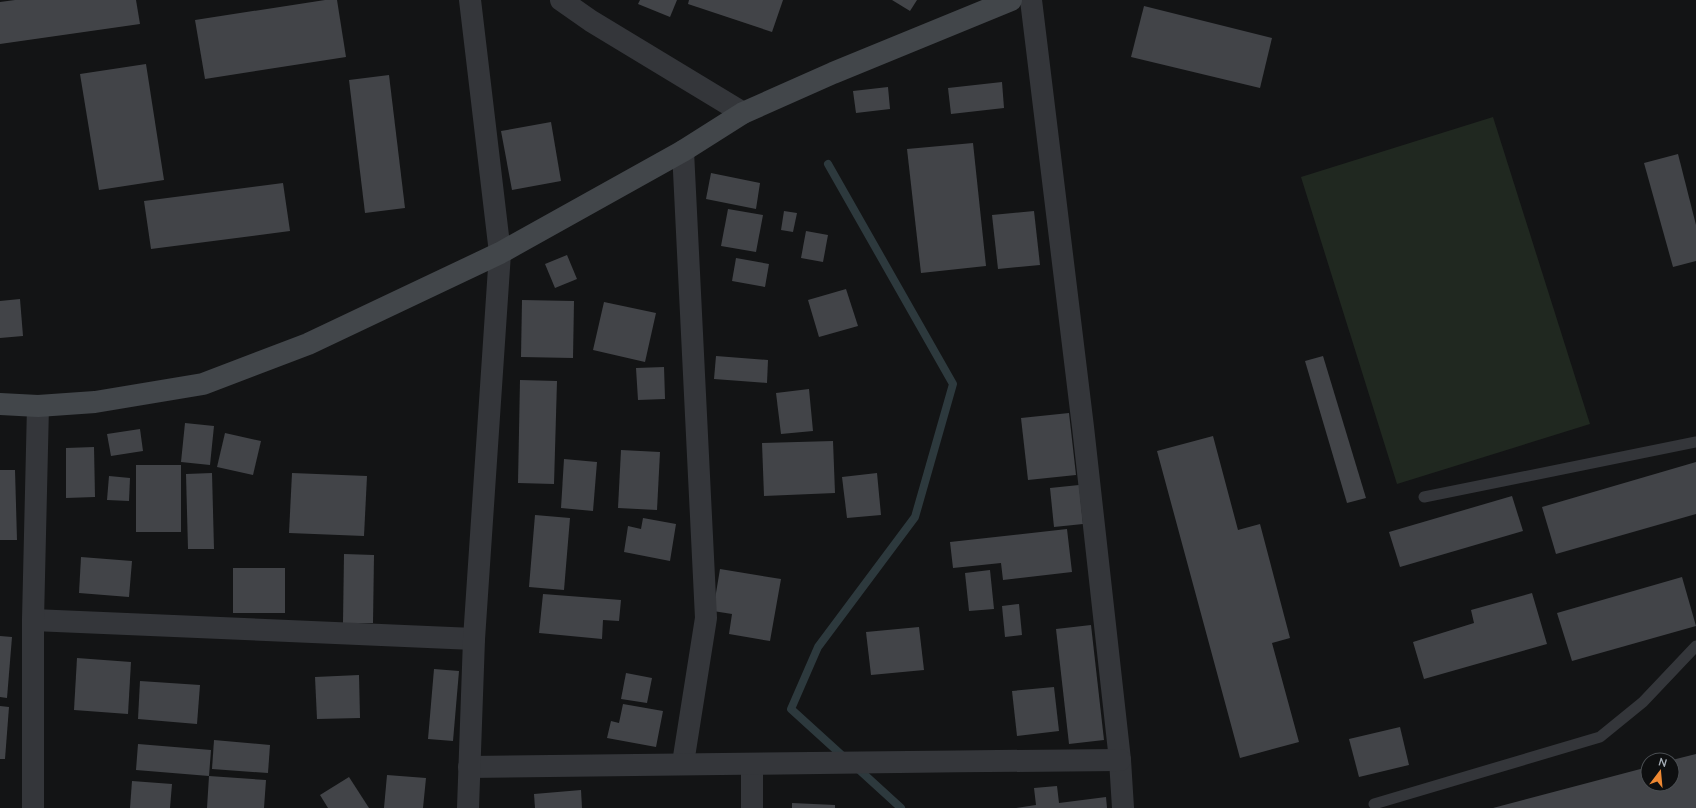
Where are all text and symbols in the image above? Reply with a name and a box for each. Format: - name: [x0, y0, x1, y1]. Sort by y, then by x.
- north arrow: [1640, 752, 1680, 792]
- text: N: [1657, 755, 1669, 771]

